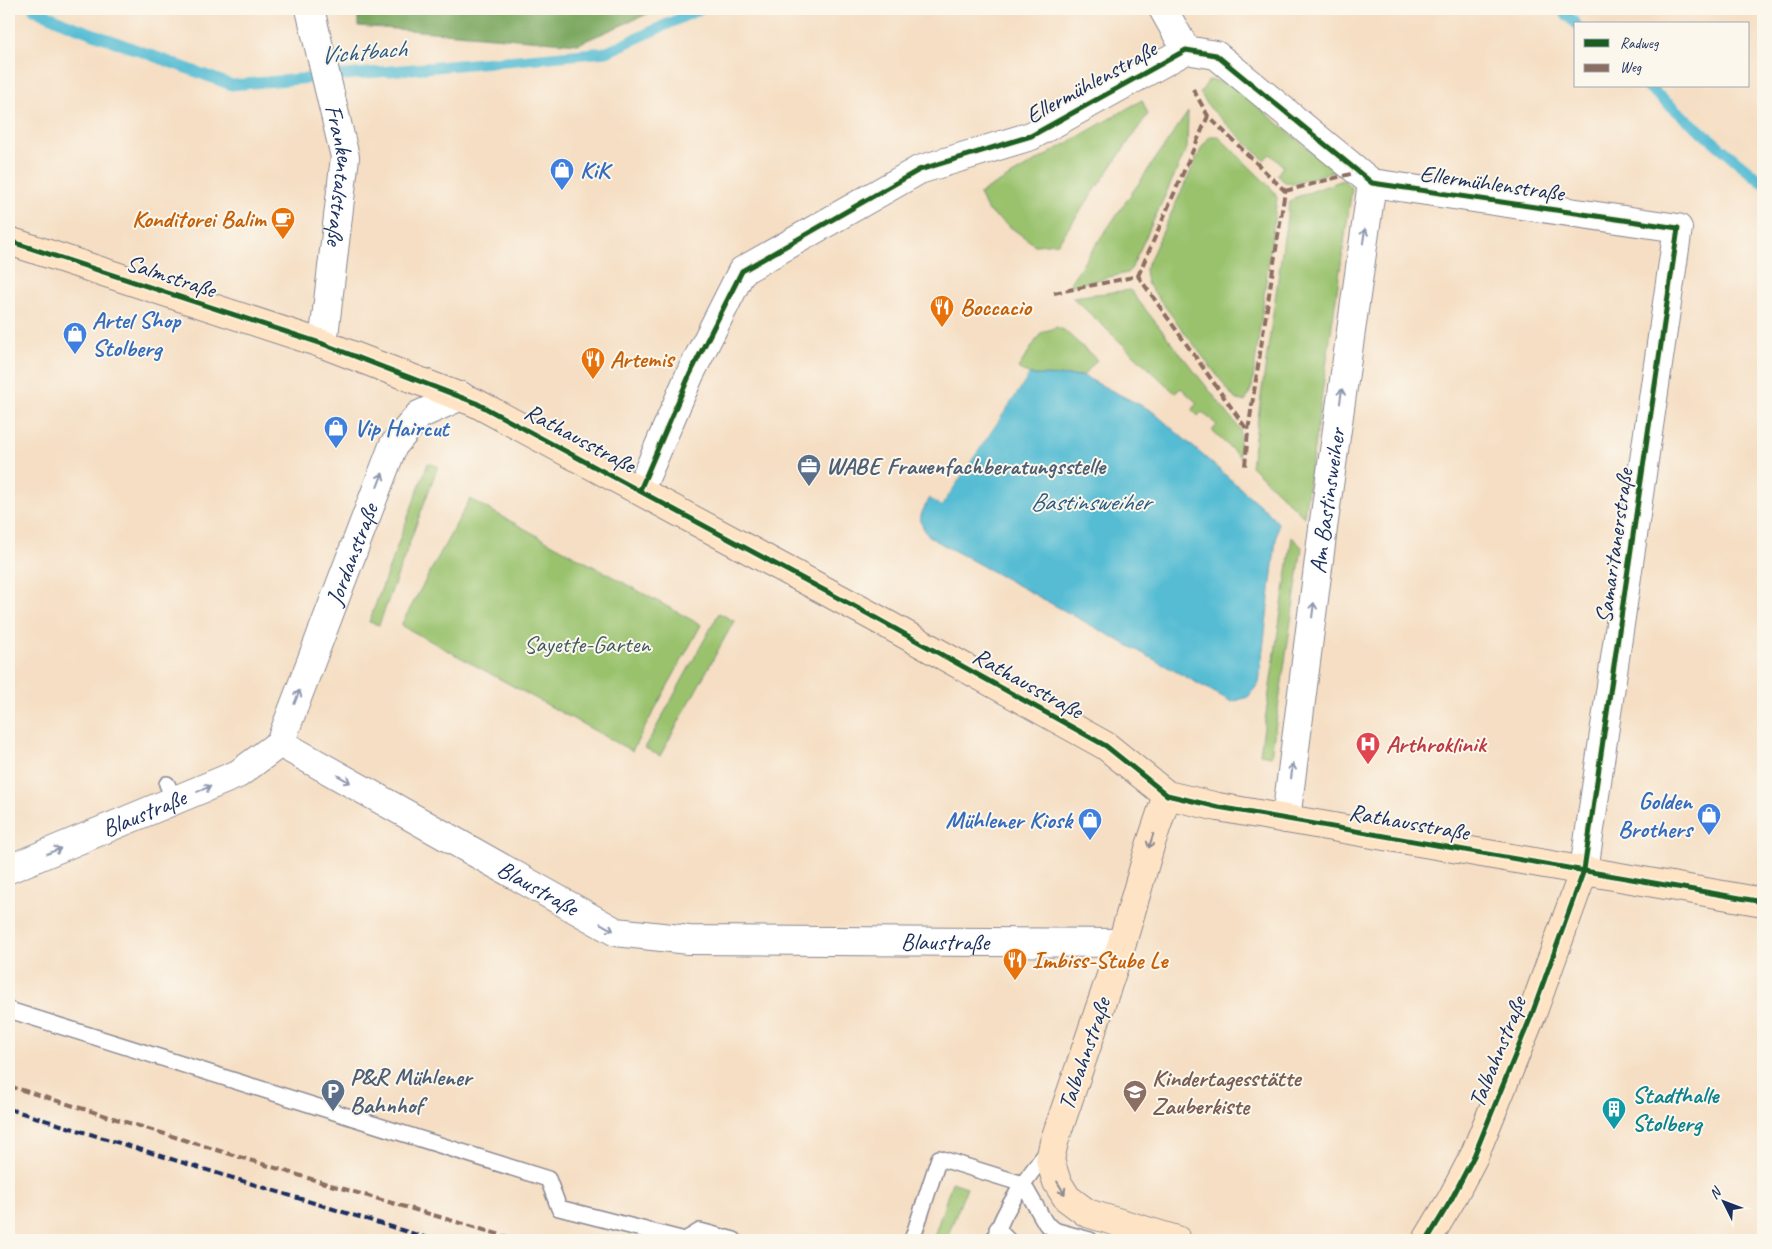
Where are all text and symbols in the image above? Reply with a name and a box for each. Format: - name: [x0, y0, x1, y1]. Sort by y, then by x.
- legend: [1574, 22, 1750, 88]
- water label: Vichtbach: [319, 32, 409, 72]
- street label: Ellermühlenstraße: [1020, 33, 1164, 130]
- text: Radweg: [1620, 34, 1660, 53]
- text: Weg: [1620, 58, 1642, 77]
- street label: Frankentalstraße: [318, 102, 361, 249]
- place label: KiK: [580, 155, 613, 185]
- shop icon: KiK: [549, 157, 575, 191]
- street label: Ellermühlenstraße: [1418, 158, 1568, 208]
- place label: Konditorei Balim: [132, 204, 267, 234]
- cafe icon: Konditorei Balim: [270, 206, 296, 240]
- one-way arrow: [1359, 228, 1369, 244]
- street label: Salmstraße: [122, 247, 222, 305]
- place label: Boccacio: [960, 292, 1033, 322]
- restaurant icon: Boccacio: [929, 294, 955, 328]
- place label: Artel Shop Stolberg: [92, 305, 182, 363]
- shop icon: Artel Shop Stolberg: [62, 321, 88, 355]
- place label: Artemis: [610, 344, 676, 374]
- restaurant icon: Artemis: [580, 346, 606, 380]
- one-way arrow: [1337, 389, 1347, 405]
- street label: Rathausstraße: [519, 396, 643, 481]
- place label: Vip Haircut: [354, 413, 451, 443]
- shop icon: Vip Haircut: [323, 415, 349, 449]
- street label: Am Bastinsweiher: [1302, 424, 1352, 575]
- place label: WABE Frauenfachberatungsstelle: [826, 451, 1107, 481]
- office icon: WABE Frauenfachberatungsstelle: [796, 453, 822, 487]
- street label: Samaritanerstraße: [1588, 465, 1640, 625]
- one-way arrow: [376, 473, 385, 488]
- water label: Bastinsweiher: [1030, 486, 1155, 518]
- street label: Jordanstraße: [319, 497, 385, 610]
- one-way arrow: [1308, 602, 1318, 618]
- park label: Sayette-Garten: [524, 629, 651, 659]
- street label: Rathausstraße: [968, 640, 1090, 727]
- one-way arrow: [293, 690, 302, 705]
- place label: Arthroklinik: [1386, 729, 1488, 759]
- hospital icon: Arthroklinik: [1355, 731, 1381, 765]
- one-way arrow: [1287, 763, 1297, 779]
- one-way arrow: [336, 774, 350, 784]
- street label: Blaustraße: [97, 781, 192, 844]
- one-way arrow: [196, 783, 211, 793]
- place label: Golden Brothers: [1618, 786, 1695, 844]
- street label: Rathausstraße: [1347, 797, 1473, 848]
- shop icon: Golden Brothers: [1696, 802, 1722, 836]
- place label: Mühlener Kiosk: [946, 805, 1074, 835]
- shop icon: Mühlener Kiosk: [1077, 807, 1103, 841]
- one-way arrow: [1146, 833, 1156, 849]
- one-way arrow: [46, 845, 61, 855]
- street label: Blaustraße: [492, 853, 586, 924]
- one-way arrow: [599, 923, 614, 933]
- street label: Blaustraße: [901, 926, 991, 957]
- place label: Imbiss-Stube Le: [1032, 945, 1169, 975]
- restaurant icon: Imbiss-Stube Le: [1002, 947, 1028, 981]
- street label: Talbahnstraße: [1461, 990, 1534, 1112]
- street label: Talbahnstraße: [1051, 992, 1118, 1114]
- place label: P&R Mühlener Bahnhof: [350, 1062, 474, 1120]
- place label: Kindertagesstätte Zauberkiste: [1152, 1063, 1302, 1121]
- parking icon: P&R Mühlener Bahnhof: [320, 1078, 346, 1112]
- school or university icon: Kindertagesstätte Zauberkiste: [1122, 1079, 1148, 1113]
- place label: Stadthalle Stolberg: [1632, 1080, 1720, 1138]
- building icon: Stadthalle Stolberg: [1601, 1096, 1627, 1130]
- north arrow: [1700, 1176, 1750, 1226]
- one-way arrow: [1056, 1181, 1066, 1195]
- text: N: [1705, 1183, 1725, 1203]

